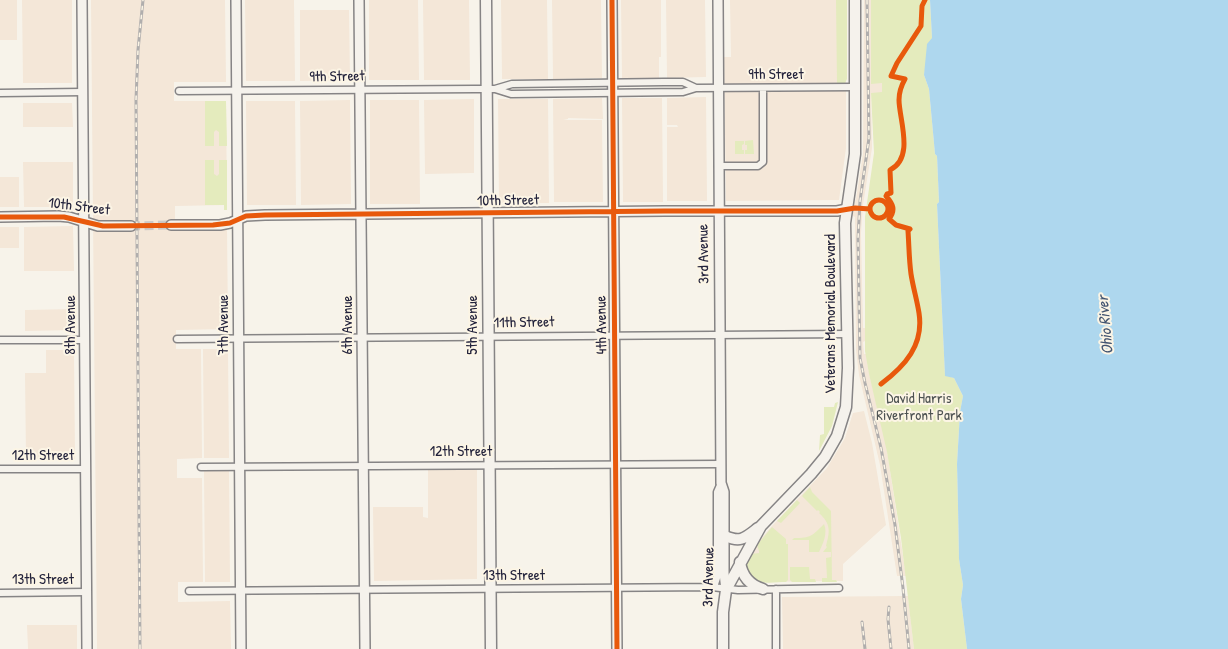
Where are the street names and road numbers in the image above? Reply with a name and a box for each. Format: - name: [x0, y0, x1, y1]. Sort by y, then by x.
- street label: 9th Street: [748, 66, 804, 84]
- street label: 9th Street: [309, 68, 365, 86]
- street label: 10th Street: [477, 191, 539, 211]
- street label: 10th Street: [47, 194, 111, 220]
- street label: 3rd Avenue: [694, 224, 714, 284]
- street label: Veterans Memorial Boulevard: [822, 234, 840, 394]
- street label: 8th Avenue: [62, 295, 80, 355]
- street label: 7th Avenue: [215, 295, 233, 355]
- street label: 5th Avenue: [464, 295, 482, 355]
- street label: 6th Avenue: [339, 296, 357, 354]
- street label: 4th Avenue: [592, 296, 612, 354]
- street label: 11th Street: [493, 313, 555, 333]
- street label: 12th Street: [430, 443, 492, 461]
- street label: 12th Street: [12, 447, 74, 465]
- street label: 3rd Avenue: [699, 547, 719, 607]
- street label: 13th Street: [483, 567, 545, 585]
- street label: 13th Street: [12, 571, 74, 589]

